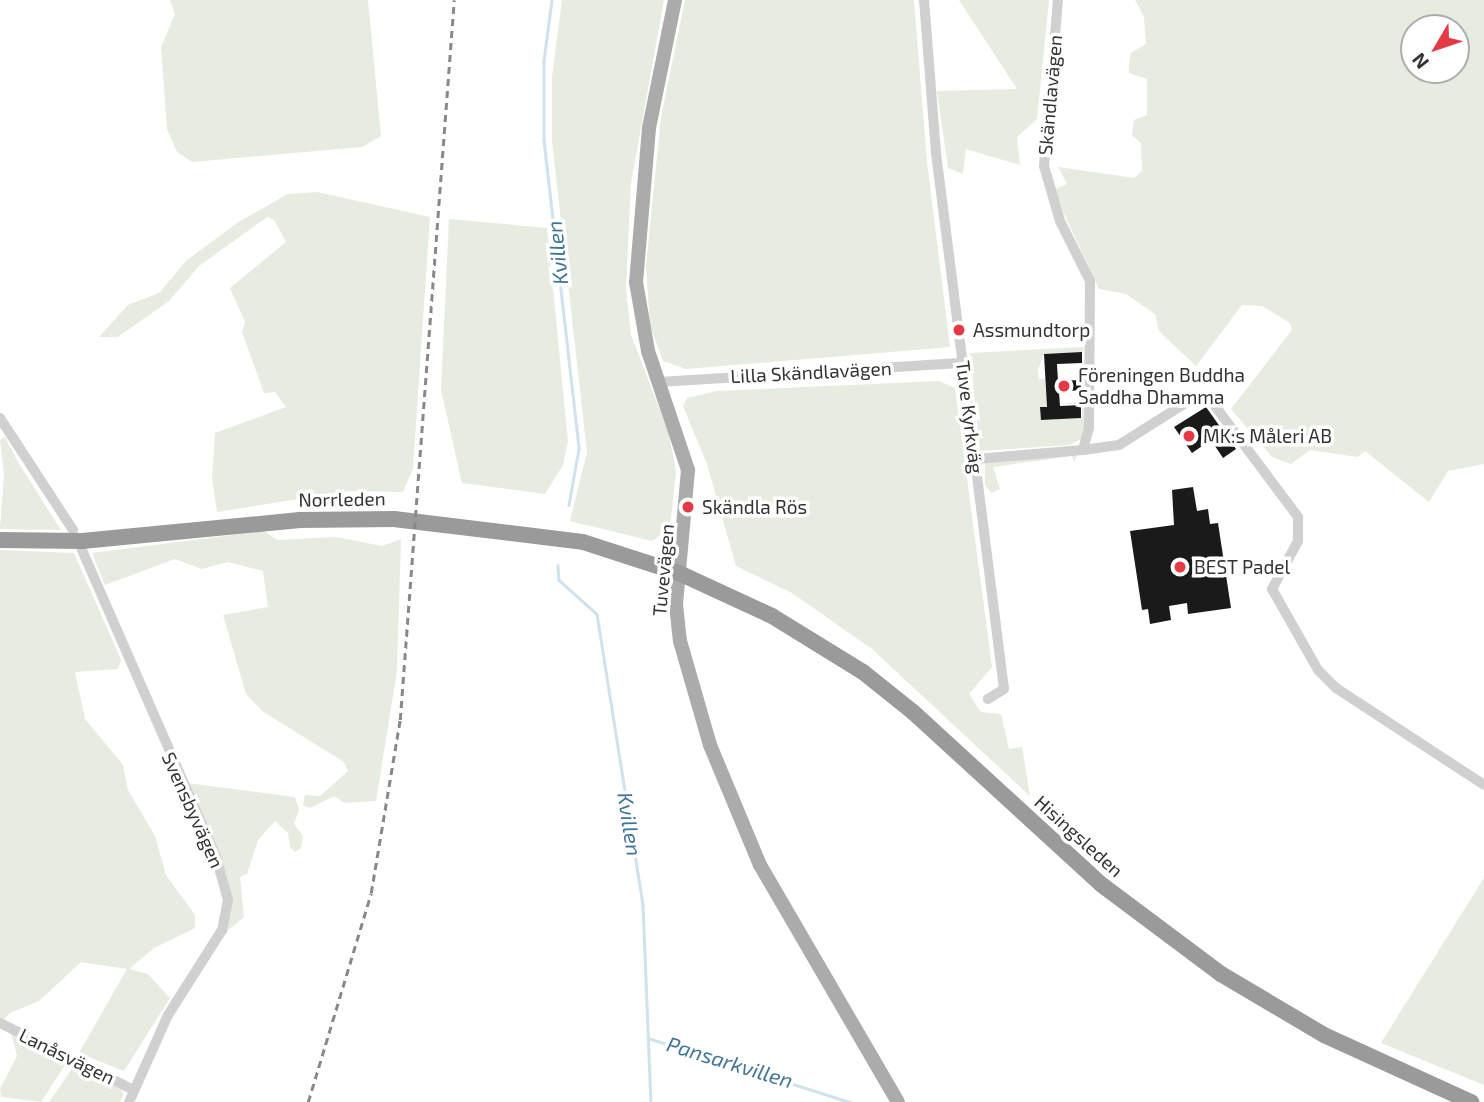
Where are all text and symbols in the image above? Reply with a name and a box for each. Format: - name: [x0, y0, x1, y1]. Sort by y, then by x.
- north arrow: [1400, 14, 1470, 84]
- street label: Skändlavägen: [1033, 34, 1067, 156]
- text: N: [1407, 49, 1433, 74]
- water label: Kvillen: [541, 220, 573, 286]
- place label: Assmundtorp: [973, 319, 1090, 341]
- marker: Assmundtorp: [951, 322, 967, 338]
- street label: Lilla Skändlavägen: [730, 356, 892, 388]
- street label: Tuve Kyrkväg: [952, 359, 988, 475]
- place label: Föreningen Buddha Saddha Dhamma: [1078, 364, 1245, 408]
- marker: Föreningen Buddha Saddha Dhamma: [1056, 378, 1072, 394]
- place label: MK:s Måleri AB: [1203, 425, 1332, 447]
- marker: MK:s Måleri AB: [1181, 428, 1197, 444]
- street label: Norrleden: [298, 487, 386, 511]
- place label: Skändla Rös: [702, 496, 807, 518]
- marker: Skändla Rös: [680, 499, 696, 515]
- street label: Tuvevägen: [648, 523, 678, 617]
- place label: BEST Padel: [1194, 556, 1291, 578]
- marker: BEST Padel: [1172, 559, 1188, 575]
- street label: Svensbyvägen: [157, 749, 229, 871]
- water label: Kvillen: [613, 790, 647, 858]
- street label: Hisingsleden: [1030, 790, 1128, 882]
- street label: Lanåsvägen: [16, 1023, 118, 1089]
- water label: Pansarkvillen: [664, 1031, 796, 1093]

